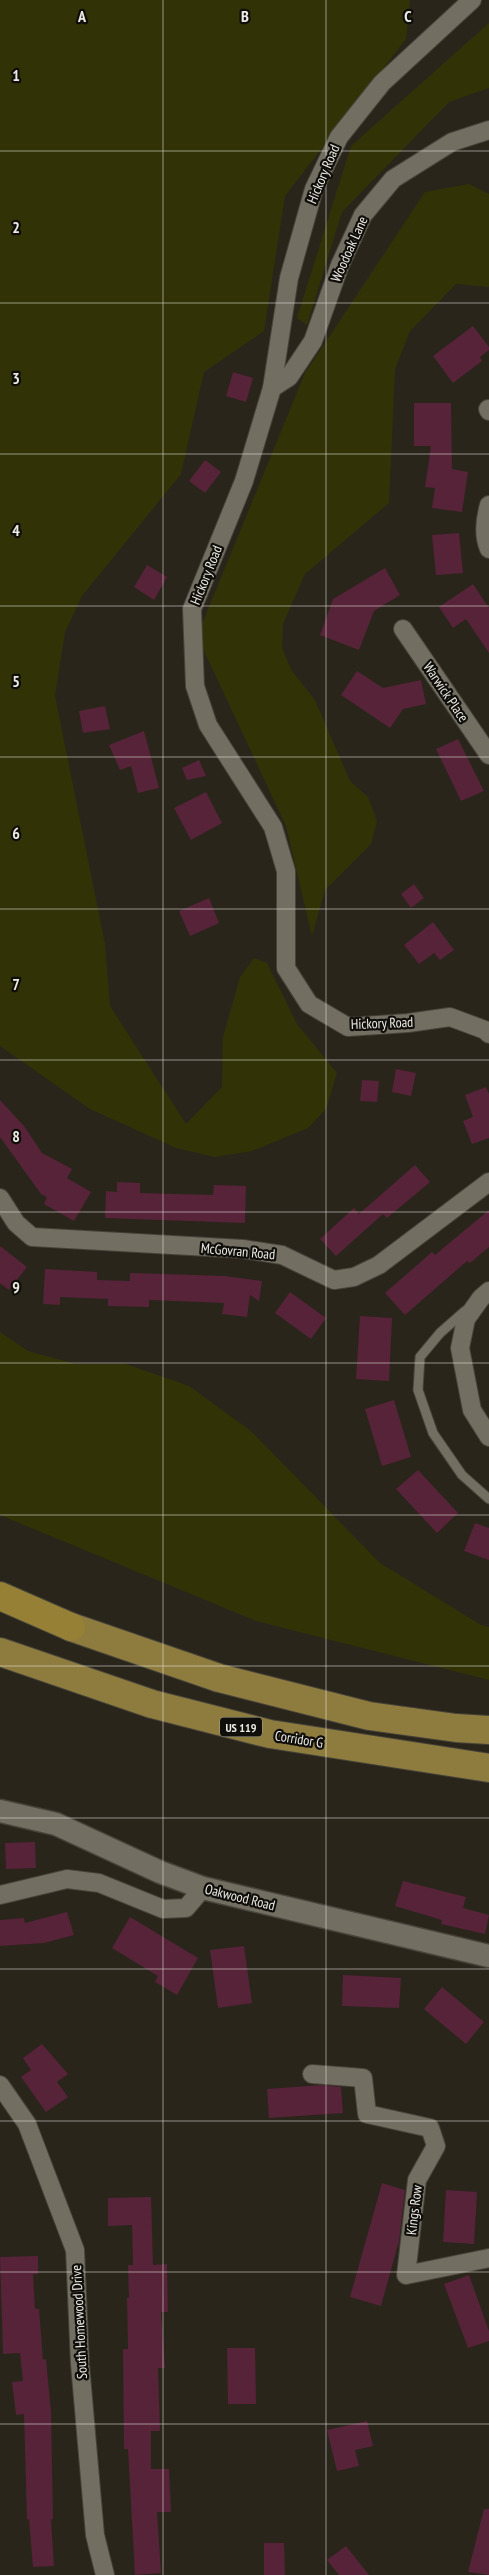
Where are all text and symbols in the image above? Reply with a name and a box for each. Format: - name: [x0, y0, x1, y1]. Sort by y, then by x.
- text: A: [77, 6, 87, 26]
- text: B: [241, 6, 249, 26]
- text: C: [404, 6, 412, 26]
- text: 1: [12, 65, 20, 85]
- street label: Hickory Road: [303, 142, 343, 206]
- street label: Woodoak Lane: [327, 213, 372, 285]
- text: 2: [12, 217, 20, 237]
- text: 3: [12, 368, 20, 388]
- text: 4: [12, 520, 20, 540]
- street label: Hickory Road: [186, 543, 226, 607]
- street label: Warwick Place: [419, 659, 473, 726]
- text: 5: [12, 671, 20, 691]
- text: 6: [12, 823, 20, 843]
- text: 7: [12, 974, 20, 994]
- street label: Hickory Road: [350, 1013, 414, 1033]
- text: 8: [12, 1126, 20, 1146]
- street label: McGovran Road: [200, 1239, 276, 1263]
- text: 9: [12, 1277, 20, 1297]
- road number: US 119: [220, 1718, 262, 1736]
- street label: Corridor G: [274, 1726, 325, 1752]
- street label: Oakwood Road: [203, 1880, 277, 1914]
- street label: Kings Row: [402, 2183, 426, 2236]
- street label: South Homewood Drive: [67, 2264, 91, 2379]

